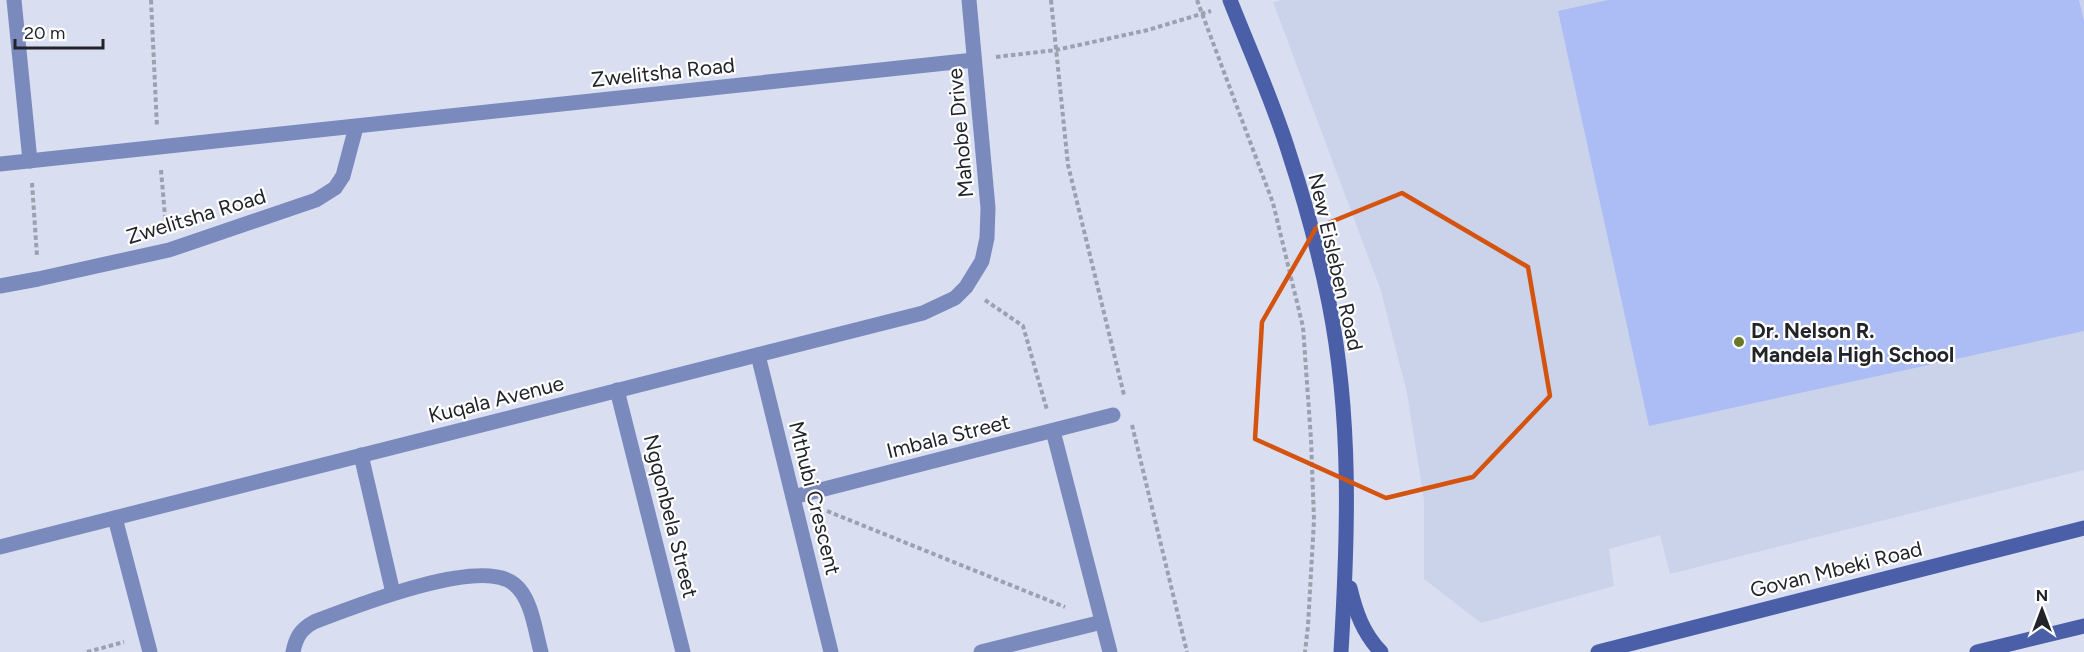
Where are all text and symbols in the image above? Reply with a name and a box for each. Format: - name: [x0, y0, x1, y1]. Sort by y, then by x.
- scale bar: [15, 12, 104, 50]
- text: 20 m: [24, 22, 65, 44]
- street label: Zwelitsha Road: [590, 52, 736, 92]
- street label: Mahobe Drive: [942, 67, 978, 199]
- street label: New Eisleben Road: [1303, 171, 1369, 353]
- street label: Zwelitsha Road: [123, 183, 269, 249]
- place label: Dr. Nelson R. Mandela High School: [1751, 318, 1954, 367]
- marker: Dr. Nelson R. Mandela High School: [1732, 335, 1746, 349]
- street label: Kuqala Avenue: [426, 370, 566, 428]
- street label: Imbala Street: [884, 409, 1012, 463]
- street label: Mthubi Crescent: [784, 419, 846, 577]
- street label: Ngqonbela Street: [639, 432, 703, 600]
- street label: Govan Mbeki Road: [1747, 536, 1925, 602]
- north arrow: [2012, 580, 2072, 640]
- text: N: [2036, 586, 2048, 605]

